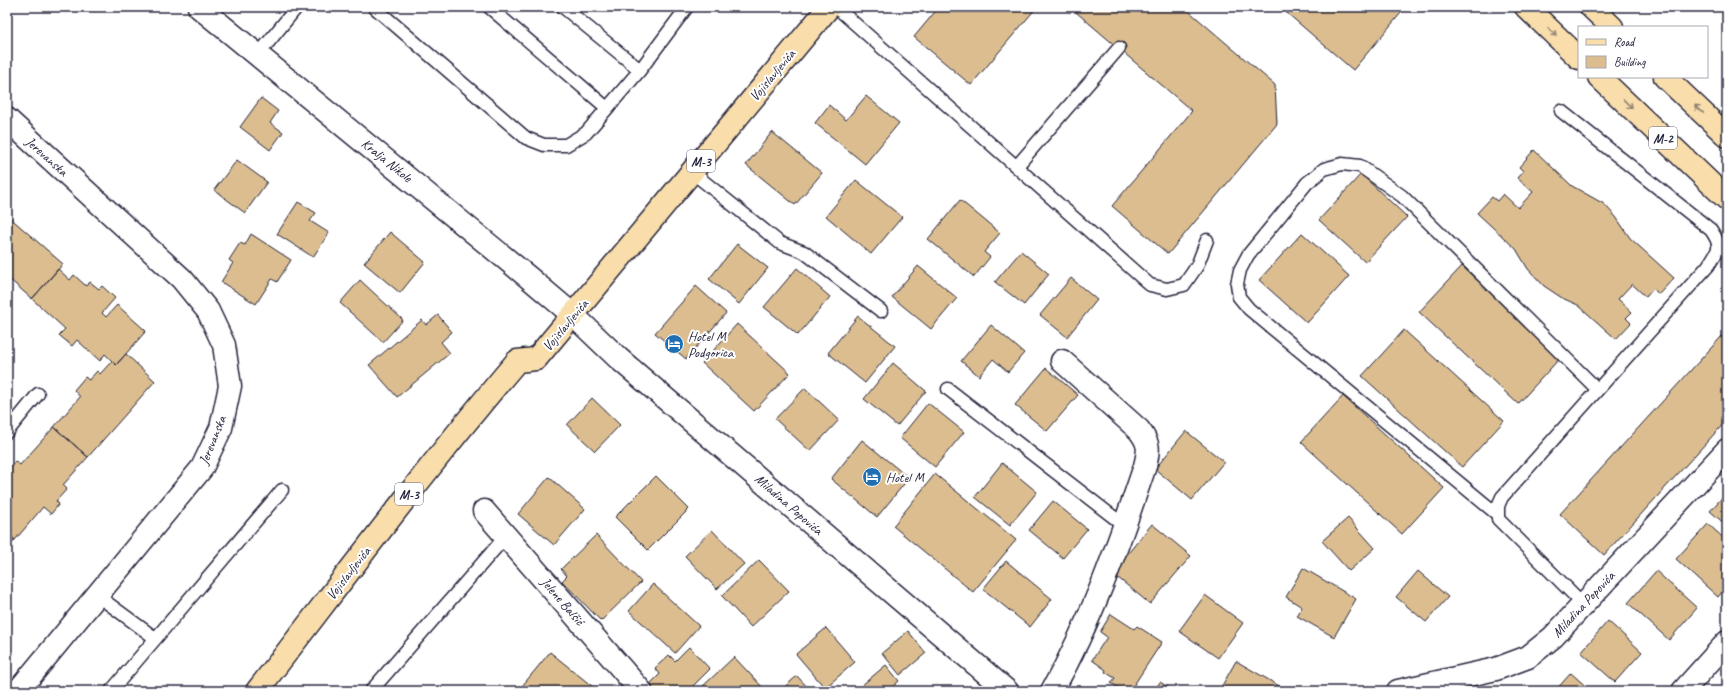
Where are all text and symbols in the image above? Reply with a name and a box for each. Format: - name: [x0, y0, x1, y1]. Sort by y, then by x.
- legend: [1578, 26, 1708, 78]
- one-way arrow: [1547, 27, 1557, 37]
- text: Road: [1614, 34, 1636, 50]
- street label: Vojislavljevića: [746, 45, 800, 105]
- text: Building: [1614, 54, 1646, 70]
- one-way arrow: [1622, 99, 1632, 108]
- one-way arrow: [1694, 104, 1704, 114]
- road number: M-2: [1649, 127, 1677, 149]
- street label: Jerevanska: [21, 132, 72, 180]
- street label: Kralja Nikole: [358, 135, 417, 187]
- road number: M-3: [687, 150, 715, 172]
- street label: Vojislavljevića: [539, 295, 593, 355]
- place label: Hotel M Podgorica: [688, 328, 734, 361]
- hotel icon: Hotel M Podgorica: [663, 333, 685, 355]
- street label: Jerevanska: [195, 413, 230, 468]
- hotel icon: Hotel M: [861, 466, 883, 488]
- place label: Hotel M: [886, 469, 925, 486]
- street label: Miladina Popovića: [751, 470, 827, 539]
- road number: M-3: [395, 483, 423, 505]
- street label: Vojislavljevića: [322, 543, 375, 603]
- street label: Miladina Popovića: [1548, 567, 1619, 641]
- street label: Jelene Balšić: [536, 573, 589, 630]

